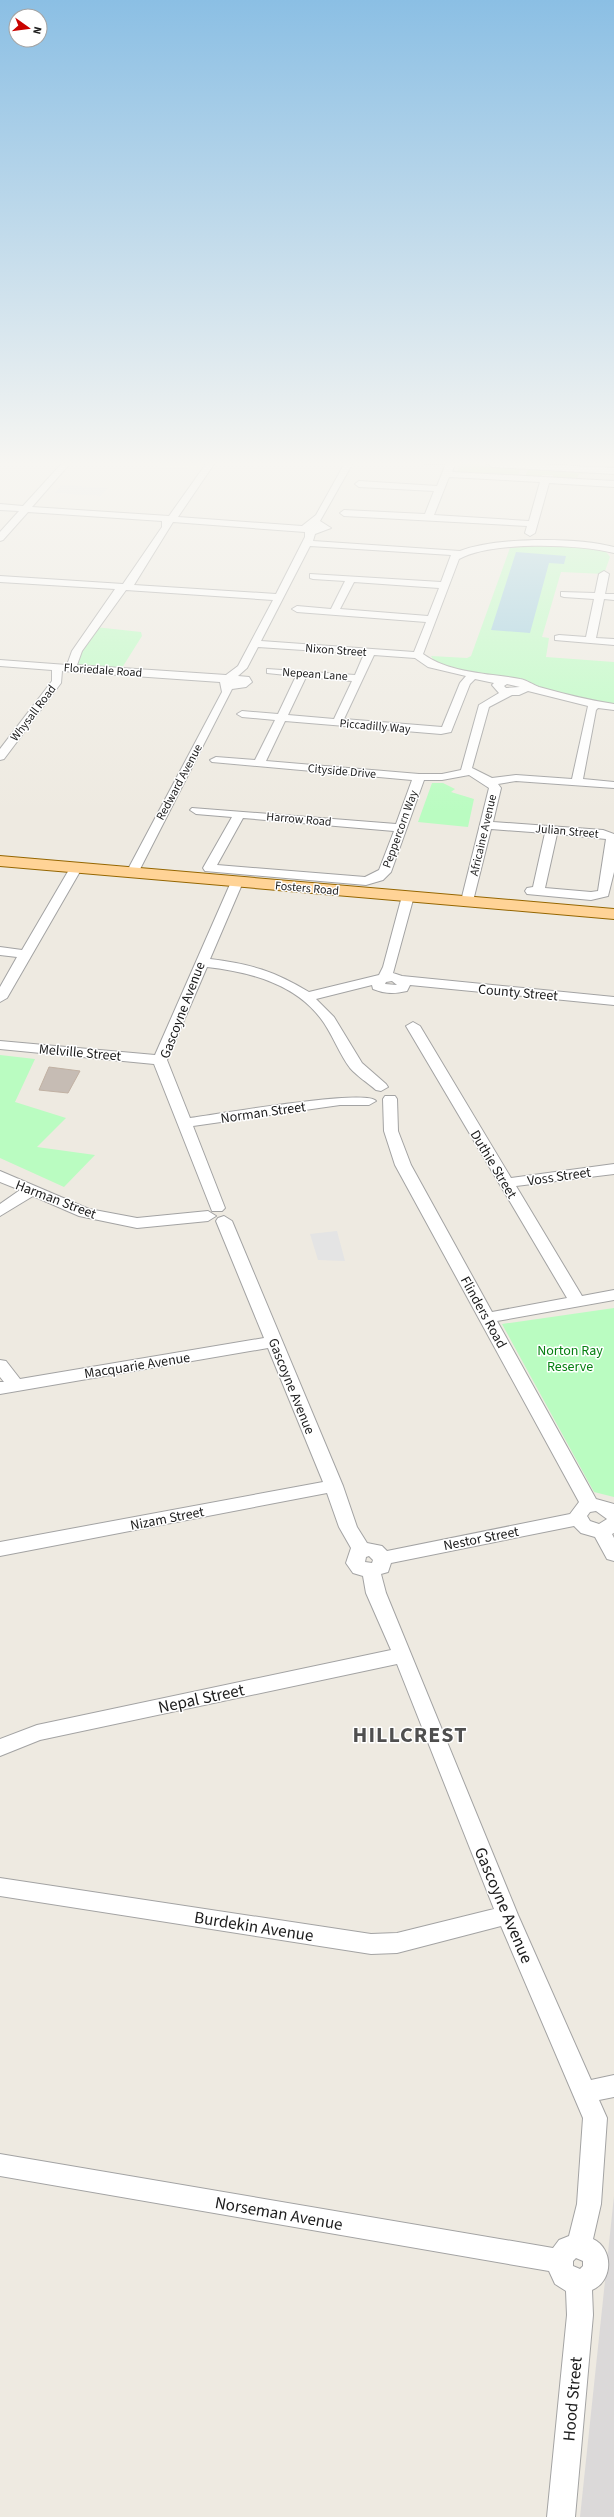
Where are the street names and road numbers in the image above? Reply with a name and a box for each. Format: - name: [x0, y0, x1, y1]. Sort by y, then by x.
- street label: Nixon Street: [305, 640, 367, 661]
- street label: Floriedale Road: [63, 659, 143, 682]
- street label: Nepean Lane: [282, 664, 348, 685]
- street label: Whysall Road: [6, 681, 60, 745]
- street label: Piccadilly Way: [339, 715, 411, 738]
- street label: Redward Avenue: [152, 741, 207, 823]
- street label: Cityside Drive: [307, 760, 377, 783]
- street label: Peppercorn Way: [379, 788, 423, 870]
- street label: Africaine Avenue: [466, 793, 501, 878]
- street label: Harrow Road: [266, 808, 332, 831]
- street label: Julian Street: [535, 820, 599, 843]
- street label: Fosters Road: [274, 877, 340, 900]
- street label: Gascoyne Avenue: [155, 959, 211, 1062]
- street label: County Street: [477, 980, 559, 1006]
- street label: Melville Street: [38, 1039, 122, 1067]
- street label: Norman Street: [219, 1097, 307, 1129]
- street label: Duthie Street: [465, 1126, 522, 1203]
- street label: Voss Street: [526, 1163, 593, 1191]
- street label: Harman Street: [12, 1175, 99, 1225]
- street label: Flinders Road: [455, 1273, 511, 1352]
- street label: Gascoyne Avenue: [263, 1335, 320, 1438]
- street label: Macquarie Avenue: [83, 1348, 192, 1384]
- street label: Nizam Street: [129, 1502, 206, 1536]
- street label: Nestor Street: [442, 1522, 521, 1556]
- street label: Nepal Street: [156, 1678, 247, 1720]
- street label: Gascoyne Avenue: [468, 1844, 538, 1967]
- street label: Burdekin Avenue: [192, 1906, 315, 1948]
- street label: Norseman Avenue: [213, 2191, 345, 2237]
- street label: Hood Street: [557, 2355, 589, 2442]

